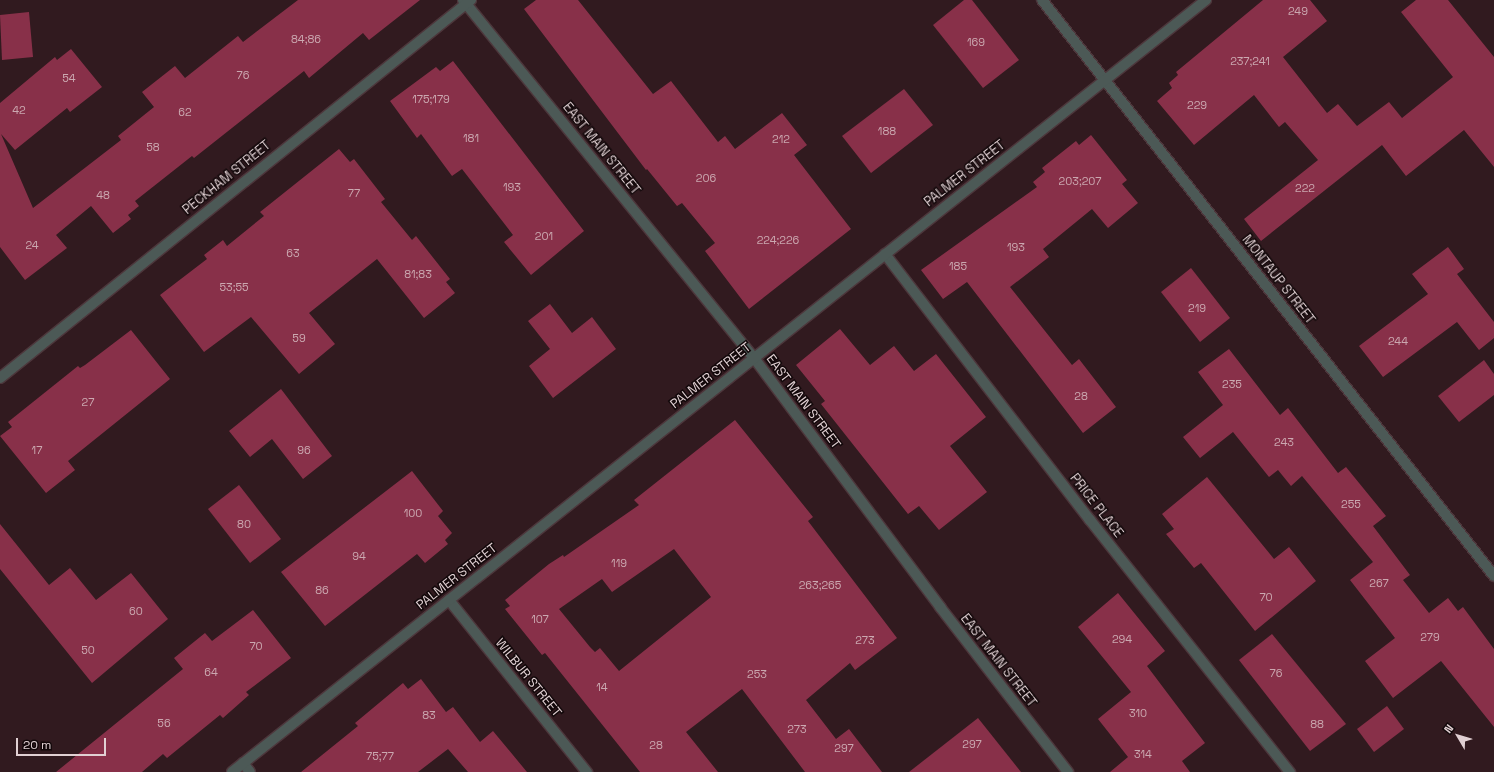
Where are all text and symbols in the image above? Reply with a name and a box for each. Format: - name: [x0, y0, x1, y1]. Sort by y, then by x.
- house number: 249: [1288, 4, 1308, 18]
- house number: 84;86: [291, 32, 321, 46]
- house number: 169: [967, 35, 985, 49]
- house number: 237;241: [1230, 54, 1270, 68]
- house number: 76: [237, 68, 249, 82]
- house number: 54: [62, 71, 76, 85]
- house number: 175;179: [412, 92, 450, 106]
- house number: 229: [1187, 98, 1207, 112]
- street label: EAST MAIN STREET: [559, 100, 643, 198]
- house number: 42: [12, 103, 26, 117]
- house number: 62: [178, 105, 192, 119]
- house number: 188: [878, 124, 896, 138]
- house number: 181: [463, 131, 479, 145]
- house number: 212: [772, 132, 790, 146]
- street label: PECKHAM STREET: [180, 138, 274, 218]
- street label: PALMER STREET: [922, 138, 1008, 210]
- house number: 58: [146, 140, 160, 154]
- house number: 206: [696, 171, 716, 185]
- house number: 203;207: [1059, 174, 1101, 188]
- house number: 193: [503, 180, 521, 194]
- house number: 222: [1295, 181, 1315, 195]
- house number: 77: [348, 186, 360, 200]
- house number: 48: [96, 188, 110, 202]
- house number: 201: [535, 229, 553, 243]
- street label: MONTAUP STREET: [1238, 232, 1318, 328]
- house number: 224;226: [757, 233, 799, 247]
- house number: 24: [25, 238, 39, 252]
- house number: 193: [1007, 240, 1025, 254]
- house number: 63: [286, 246, 300, 260]
- house number: 185: [949, 259, 967, 273]
- house number: 81;83: [404, 267, 432, 281]
- house number: 53;55: [219, 280, 249, 294]
- house number: 219: [1188, 301, 1206, 315]
- house number: 59: [292, 331, 306, 345]
- house number: 244: [1388, 334, 1408, 348]
- street label: PALMER STREET: [668, 340, 754, 412]
- street label: EAST MAIN STREET: [762, 352, 844, 452]
- house number: 235: [1222, 377, 1242, 391]
- house number: 28: [1074, 389, 1088, 403]
- house number: 27: [82, 395, 94, 409]
- house number: 243: [1274, 435, 1294, 449]
- house number: 17: [32, 443, 42, 457]
- house number: 96: [297, 443, 311, 457]
- street label: PRICE PLACE: [1066, 471, 1126, 541]
- house number: 255: [1341, 497, 1361, 511]
- house number: 100: [404, 506, 422, 520]
- house number: 80: [237, 517, 251, 531]
- street label: PALMER STREET: [414, 541, 500, 613]
- house number: 94: [352, 549, 366, 563]
- house number: 119: [611, 556, 627, 570]
- house number: 267: [1369, 576, 1389, 590]
- house number: 263;265: [799, 578, 841, 592]
- house number: 86: [315, 583, 329, 597]
- house number: 70: [1259, 590, 1273, 604]
- house number: 60: [129, 604, 143, 618]
- street label: EAST MAIN STREET: [957, 611, 1039, 711]
- house number: 107: [531, 612, 549, 626]
- house number: 279: [1420, 630, 1440, 644]
- house number: 294: [1112, 632, 1132, 646]
- house number: 273: [855, 633, 875, 647]
- street label: WILBUR STREET: [492, 636, 564, 720]
- house number: 70: [249, 639, 263, 653]
- house number: 50: [81, 643, 95, 657]
- house number: 64: [204, 665, 218, 679]
- house number: 76: [1270, 666, 1282, 680]
- house number: 253: [747, 667, 767, 681]
- house number: 14: [596, 680, 608, 694]
- house number: 310: [1129, 706, 1147, 720]
- house number: 83: [422, 708, 436, 722]
- house number: 56: [157, 716, 171, 730]
- north arrow: [1438, 716, 1478, 756]
- house number: 88: [1310, 717, 1324, 731]
- text: N: [1441, 721, 1456, 736]
- house number: 273: [787, 722, 807, 736]
- scale bar: [18, 730, 108, 756]
- text: 20 m: [23, 737, 51, 753]
- house number: 297: [962, 737, 982, 751]
- house number: 28: [649, 738, 663, 752]
- house number: 297: [834, 741, 854, 755]
- house number: 314: [1134, 747, 1152, 761]
- house number: 75;77: [366, 749, 394, 763]

